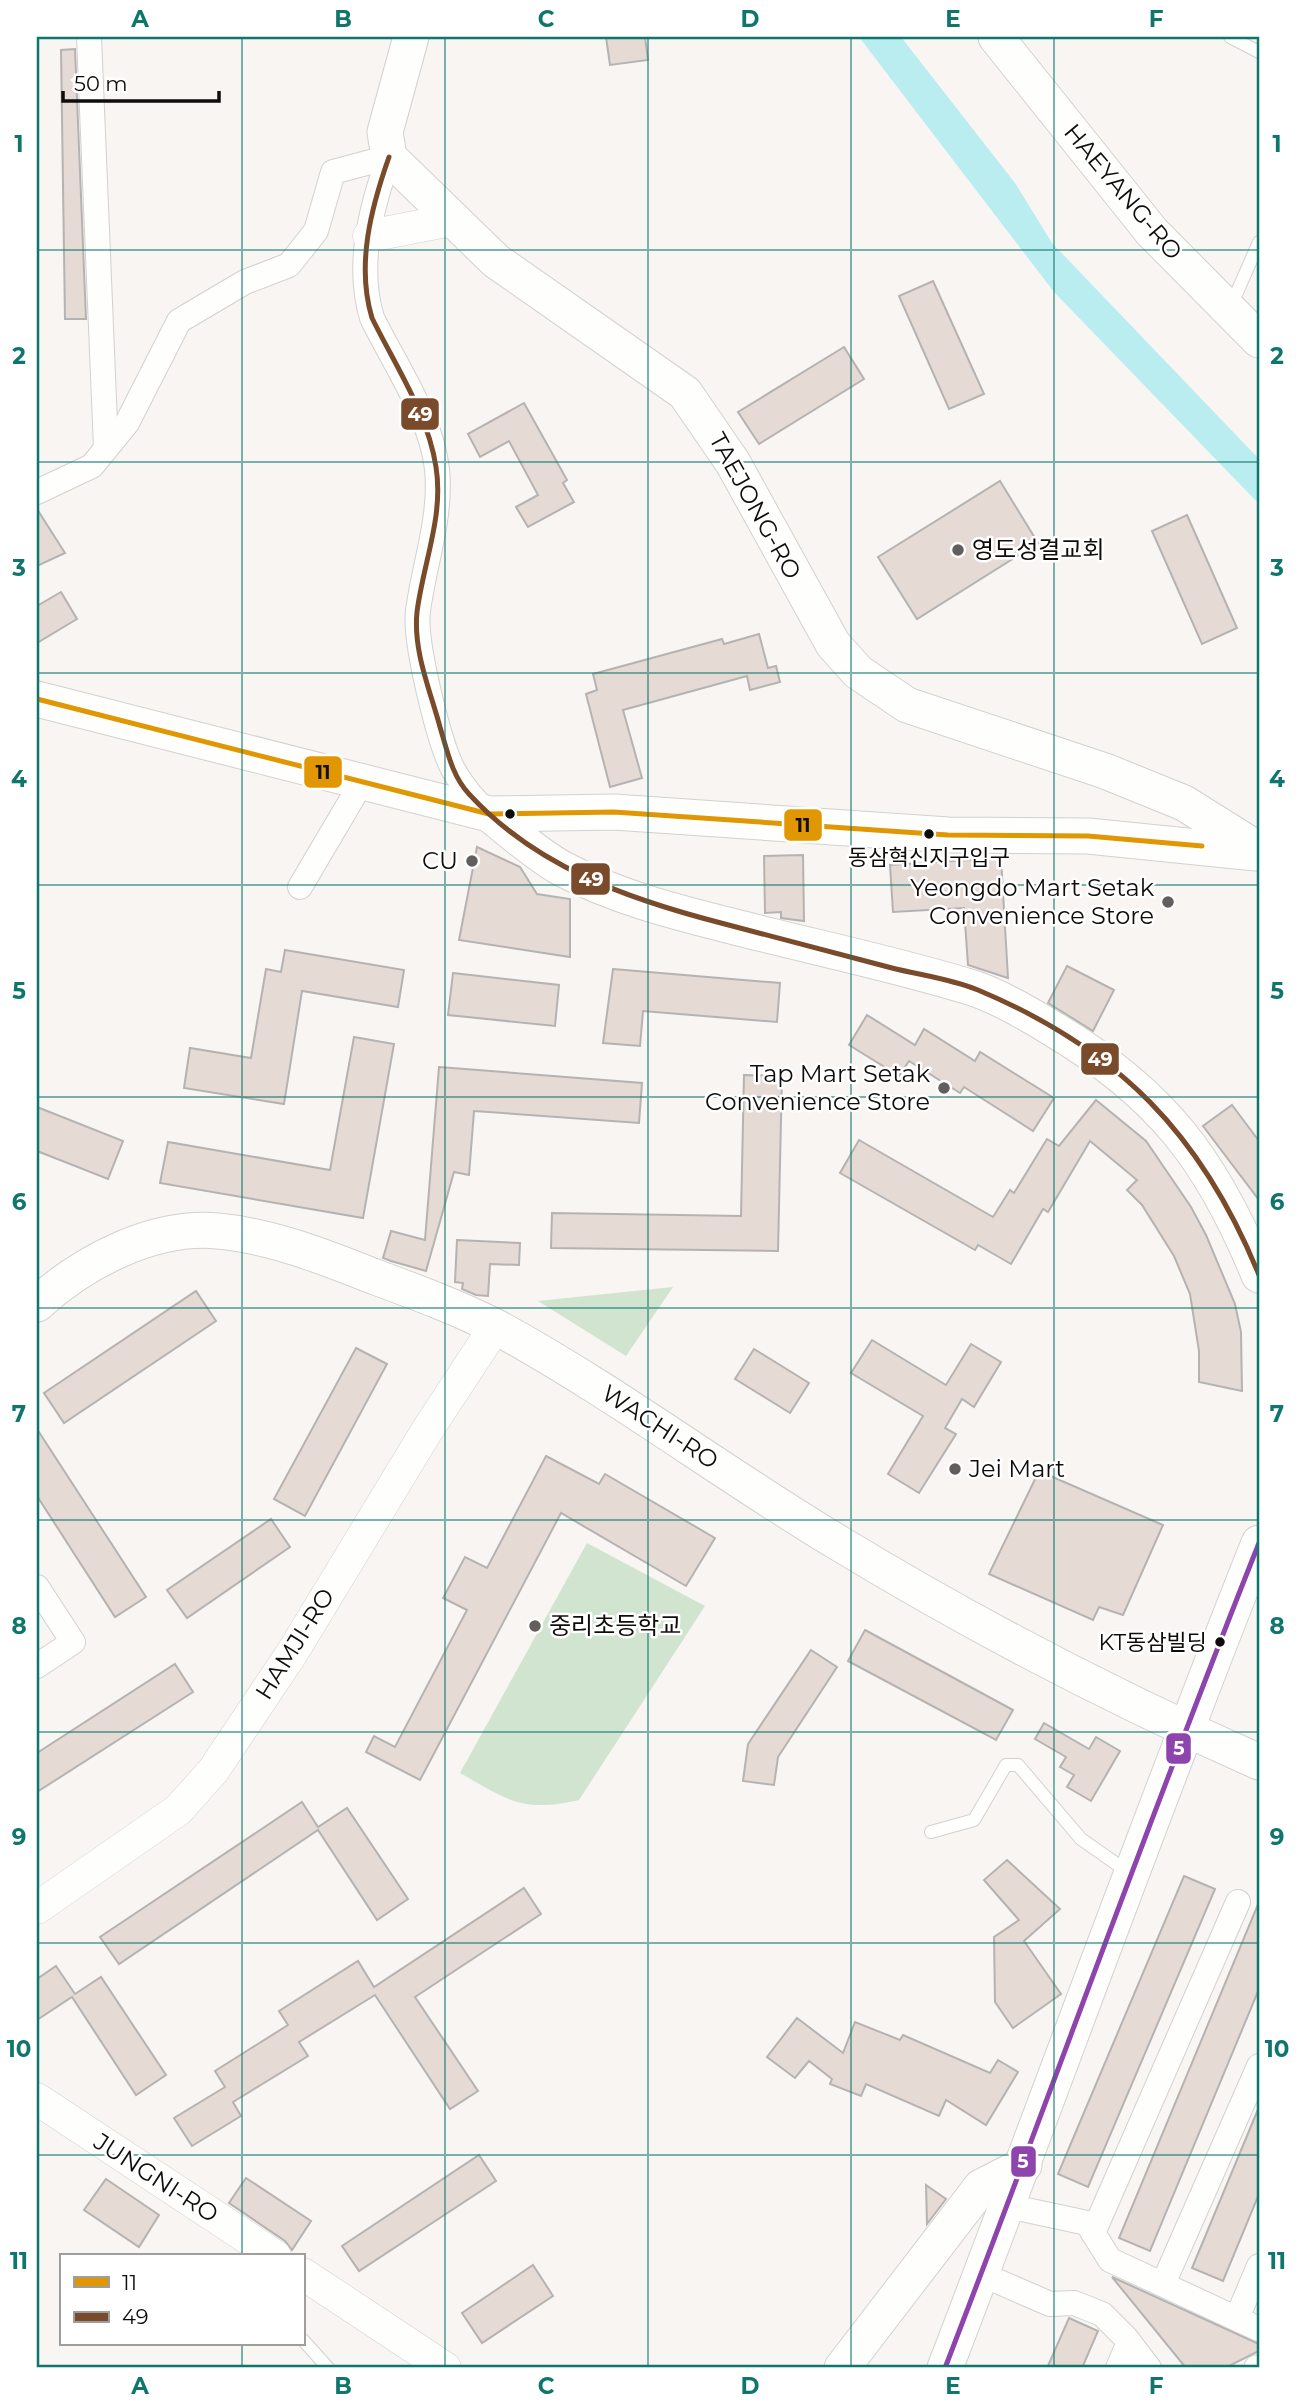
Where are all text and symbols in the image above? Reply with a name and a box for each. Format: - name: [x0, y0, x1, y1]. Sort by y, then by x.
- text: A: [130, 5, 149, 33]
- text: B: [334, 5, 352, 33]
- text: C: [538, 5, 555, 33]
- text: D: [741, 5, 760, 33]
- text: E: [945, 5, 961, 33]
- text: F: [1149, 5, 1164, 33]
- scale bar: [63, 60, 219, 104]
- text: 50 m: [74, 71, 128, 96]
- street label: HAEYANG-RO: [1058, 118, 1189, 266]
- text: 1: [14, 130, 24, 158]
- text: 1: [1272, 130, 1282, 158]
- text: 2: [12, 342, 26, 370]
- text: 2: [1270, 342, 1284, 370]
- line badge: 49: [400, 397, 440, 431]
- text: 49: [407, 403, 433, 426]
- street label: TAEJONG-RO: [703, 427, 808, 584]
- place label: 영도성결교회: [972, 535, 1104, 564]
- marker: 영도성결교회: [950, 542, 966, 558]
- text: 3: [11, 554, 26, 582]
- text: 3: [1269, 554, 1284, 582]
- line badge: 11: [303, 755, 343, 789]
- text: 11: [316, 761, 330, 784]
- text: 4: [11, 765, 27, 793]
- text: 4: [1269, 765, 1285, 793]
- unlabelled marker: [503, 807, 517, 821]
- line badge: 11: [783, 808, 823, 842]
- text: 11: [796, 814, 810, 837]
- marker: 동삼혁신지구입구: [922, 827, 936, 841]
- place label: 동삼혁신지구입구: [848, 844, 1010, 871]
- place label: CU: [422, 846, 458, 875]
- marker: CU: [464, 853, 480, 869]
- line badge: 49: [570, 862, 611, 896]
- text: 49: [578, 868, 604, 891]
- place label: Yeongdo Mart Setak Convenience Store: [910, 873, 1155, 930]
- marker: Yeongdo Mart Setak Convenience Store: [1160, 894, 1176, 910]
- text: 5: [12, 977, 26, 1005]
- text: 5: [1270, 977, 1284, 1005]
- line badge: 49: [1080, 1042, 1120, 1076]
- text: 49: [1087, 1048, 1113, 1071]
- place label: Tap Mart Setak Convenience Store: [705, 1059, 931, 1116]
- marker: Tap Mart Setak Convenience Store: [936, 1080, 952, 1096]
- text: 6: [12, 1188, 27, 1216]
- text: 6: [1270, 1188, 1285, 1216]
- street label: WACHI-RO: [597, 1378, 724, 1475]
- text: 7: [12, 1400, 26, 1428]
- text: 7: [1270, 1400, 1284, 1428]
- place label: Jei Mart: [968, 1454, 1065, 1483]
- marker: Jei Mart: [947, 1461, 963, 1477]
- street label: HAMJI-RO: [249, 1583, 340, 1705]
- place label: 중리초등학교: [549, 1611, 681, 1640]
- text: 8: [11, 1612, 27, 1640]
- text: 8: [1269, 1612, 1285, 1640]
- marker: 중리초등학교: [527, 1618, 543, 1634]
- place label: KT동삼빌딩: [1098, 1629, 1207, 1656]
- marker: KT동삼빌딩: [1213, 1635, 1227, 1649]
- line badge: 5: [1165, 1732, 1192, 1765]
- text: 5: [1173, 1737, 1185, 1760]
- text: 9: [12, 1823, 26, 1851]
- text: 9: [1270, 1823, 1284, 1851]
- text: 10: [7, 2035, 31, 2063]
- text: 10: [1265, 2035, 1289, 2063]
- street label: JUNGNI-RO: [88, 2126, 224, 2229]
- line badge: 5: [1010, 2145, 1037, 2178]
- text: 5: [1017, 2150, 1029, 2173]
- text: 11: [10, 2247, 28, 2275]
- text: 11: [1268, 2247, 1286, 2275]
- legend: [60, 2254, 304, 2346]
- text: 11: [122, 2270, 137, 2295]
- text: 49: [122, 2304, 149, 2329]
- text: A: [130, 2372, 149, 2400]
- text: B: [334, 2372, 352, 2400]
- text: C: [538, 2372, 555, 2400]
- text: D: [741, 2372, 760, 2400]
- text: E: [945, 2372, 961, 2400]
- text: F: [1149, 2372, 1164, 2400]

